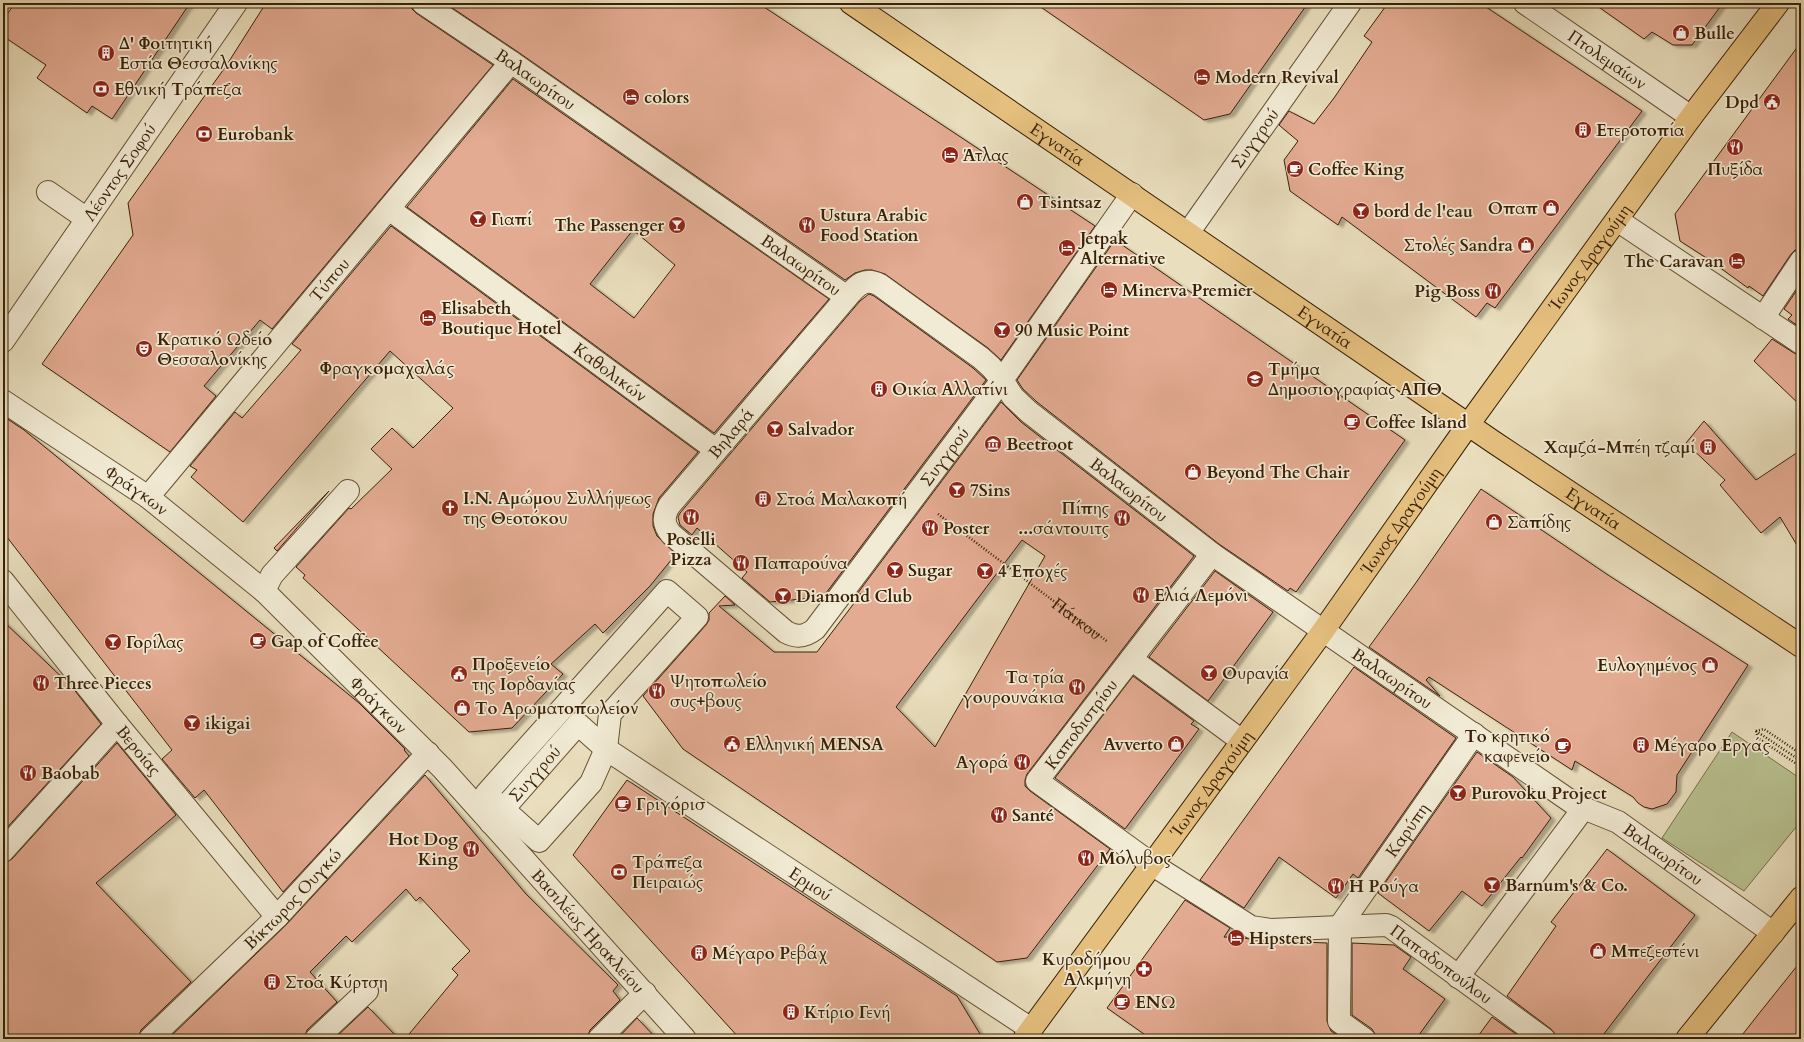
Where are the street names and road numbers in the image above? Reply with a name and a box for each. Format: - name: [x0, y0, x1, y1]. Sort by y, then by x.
- street label: Πτολεμαίων: [1563, 25, 1651, 95]
- street label: Βαλαωρίτου: [491, 44, 580, 116]
- street label: Συγγρού: [1226, 104, 1284, 173]
- street label: Εγνατία: [1025, 118, 1089, 171]
- street label: Λέοντος Σοφού: [78, 119, 162, 226]
- street label: Ίωνος Δραγούμη: [1543, 200, 1636, 316]
- street label: Βαλαωρίτου: [756, 229, 846, 301]
- street label: Τύπου: [304, 253, 355, 307]
- street label: Εγνατία: [1293, 300, 1357, 354]
- street label: Καθολικών: [568, 338, 652, 407]
- street label: Βηλαρά: [703, 403, 759, 464]
- street label: Συγγρού: [915, 423, 975, 491]
- street label: Βαλαωρίτου: [1085, 452, 1173, 528]
- street label: Φράγκων: [100, 461, 173, 521]
- street label: Ίωνος Δραγούμη: [1355, 463, 1447, 580]
- street label: Εγνατία: [1561, 482, 1625, 535]
- street label: Πάικου: [1047, 593, 1106, 645]
- street label: Βαλαωρίτου: [1347, 643, 1437, 715]
- street label: Φράγκων: [345, 672, 412, 739]
- street label: Καποδιστρίου: [1040, 674, 1123, 774]
- street label: Βεροίας: [111, 721, 166, 781]
- street label: Ίωνος Δραγούμη: [1165, 726, 1258, 842]
- street label: Συγγρού: [504, 741, 566, 807]
- street label: Καρύπη: [1380, 798, 1435, 862]
- street label: Βαλαωρίτου: [1618, 818, 1707, 891]
- street label: Βίκτωρος Ουγκώ: [239, 843, 347, 955]
- street label: Ερμού: [784, 862, 836, 906]
- street label: Βασιλέως Ηρακλείου: [526, 864, 650, 998]
- street label: Παπαδοπούλου: [1386, 919, 1497, 1009]

